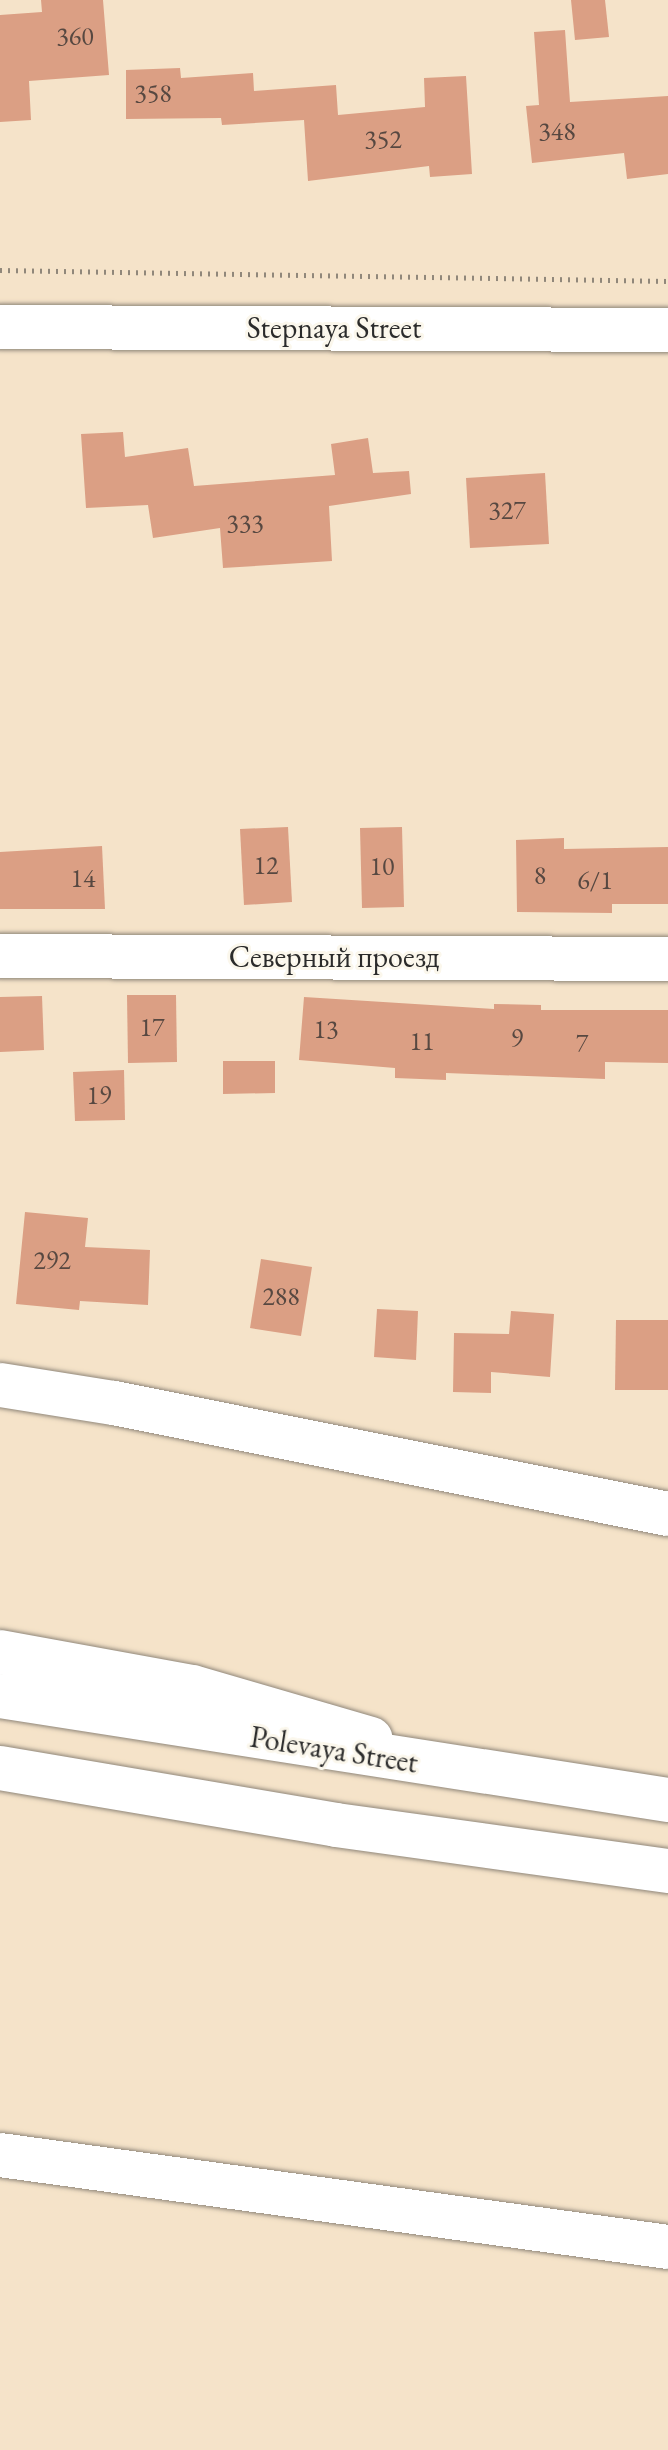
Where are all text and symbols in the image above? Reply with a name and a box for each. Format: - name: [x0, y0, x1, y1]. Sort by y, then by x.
- house number: 360: [56, 21, 94, 53]
- house number: 358: [134, 78, 172, 110]
- house number: 348: [538, 116, 576, 148]
- house number: 352: [364, 124, 402, 156]
- street label: Stepnaya Street: [247, 310, 421, 346]
- house number: 327: [488, 495, 526, 527]
- house number: 333: [226, 508, 264, 540]
- house number: 12: [254, 850, 278, 882]
- house number: 10: [370, 851, 394, 883]
- house number: 8: [534, 860, 546, 892]
- house number: 14: [71, 863, 95, 895]
- house number: 6/1: [577, 865, 613, 897]
- street label: Северный проезд: [229, 939, 439, 975]
- house number: 17: [140, 1012, 164, 1044]
- house number: 13: [314, 1014, 338, 1046]
- house number: 9: [511, 1023, 523, 1055]
- house number: 11: [410, 1026, 434, 1058]
- house number: 7: [576, 1028, 588, 1060]
- house number: 19: [87, 1080, 111, 1112]
- house number: 292: [33, 1245, 71, 1277]
- house number: 288: [262, 1281, 300, 1313]
- street label: Polevaya Street: [248, 1719, 420, 1781]

